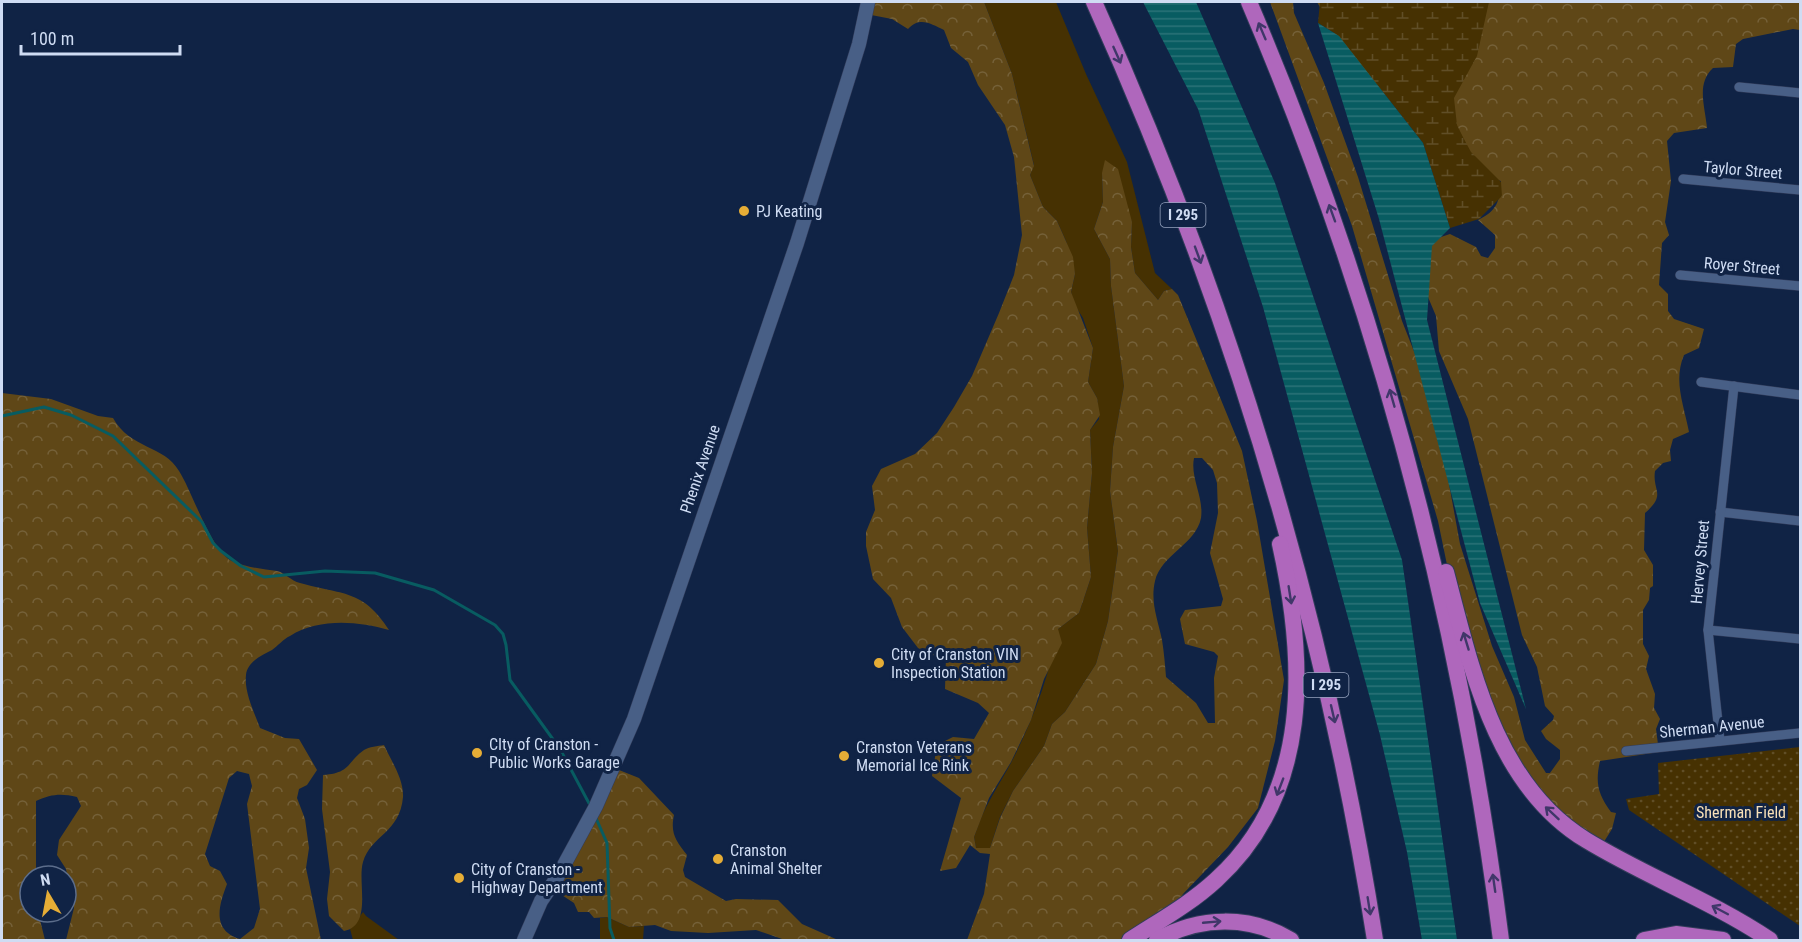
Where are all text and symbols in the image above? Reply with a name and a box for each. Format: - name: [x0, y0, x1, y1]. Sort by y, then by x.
- scale bar: [21, 18, 180, 56]
- one-way arrow: [1256, 22, 1267, 41]
- text: 100 m: [30, 28, 74, 49]
- one-way arrow: [1113, 46, 1124, 64]
- street label: Taylor Street: [1703, 157, 1784, 183]
- place label: PJ Keating: [756, 202, 822, 221]
- road number: I 295: [1160, 203, 1206, 227]
- marker: PJ Keating: [737, 204, 751, 218]
- one-way arrow: [1325, 204, 1336, 223]
- one-way arrow: [1194, 245, 1205, 264]
- street label: Royer Street: [1703, 253, 1781, 279]
- one-way arrow: [1386, 389, 1397, 408]
- street label: Phenix Avenue: [676, 422, 724, 516]
- street label: Hervey Street: [1687, 519, 1713, 605]
- one-way arrow: [1285, 584, 1296, 604]
- one-way arrow: [1460, 632, 1471, 651]
- place label: City of Cranston VIN Inspection Station: [891, 645, 1019, 682]
- marker: City of Cranston VIN Inspection Station: [872, 656, 886, 670]
- road number: I 295: [1304, 673, 1348, 697]
- one-way arrow: [1327, 704, 1339, 723]
- street label: Sherman Avenue: [1658, 712, 1766, 742]
- place label: CIty of Cranston - Public Works Garage: [489, 735, 620, 772]
- place label: Cranston Veterans Memorial Ice Rink: [856, 738, 972, 775]
- marker: CIty of Cranston - Public Works Garage: [470, 746, 484, 760]
- marker: Cranston Veterans Memorial Ice Rink: [837, 749, 851, 763]
- one-way arrow: [1273, 777, 1284, 796]
- park label: Sherman Field: [1696, 803, 1786, 822]
- one-way arrow: [1544, 806, 1559, 821]
- place label: Cranston Animal Shelter: [730, 841, 822, 878]
- marker: Cranston Animal Shelter: [711, 852, 725, 866]
- place label: City of Cranston - Highway Department: [471, 860, 603, 897]
- north arrow: [18, 864, 78, 924]
- text: N: [39, 870, 52, 890]
- marker: City of Cranston - Highway Department: [452, 871, 466, 885]
- one-way arrow: [1488, 873, 1499, 893]
- one-way arrow: [1364, 895, 1375, 915]
- one-way arrow: [1711, 904, 1729, 916]
- one-way arrow: [1201, 916, 1221, 927]

